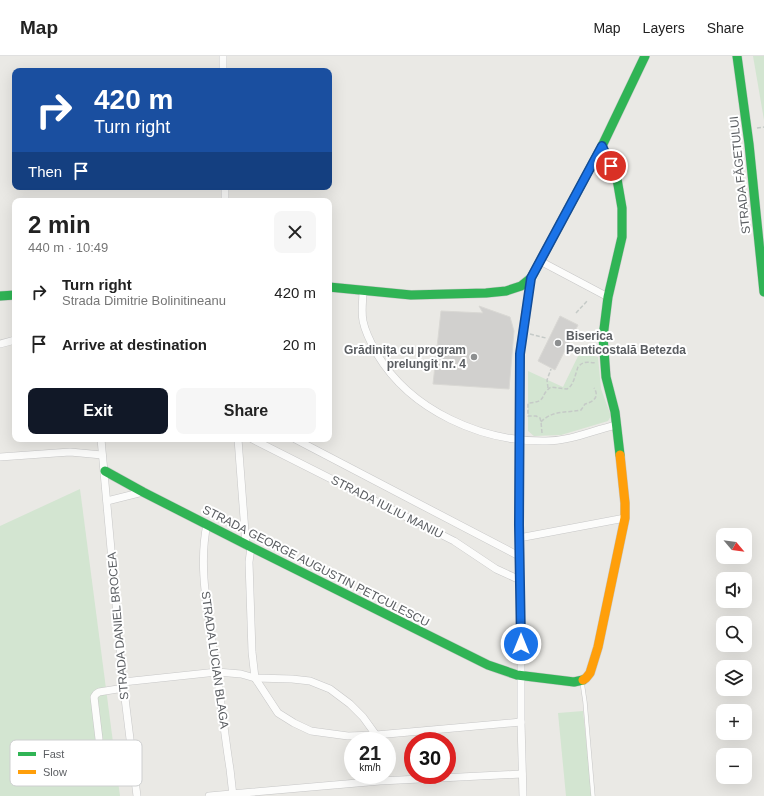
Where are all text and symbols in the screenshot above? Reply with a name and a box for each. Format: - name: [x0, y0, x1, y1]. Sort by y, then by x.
- text: Map: [20, 17, 58, 38]
- text: Map: [593, 20, 621, 36]
- text: Layers: [643, 20, 685, 36]
- text: Share: [707, 20, 744, 36]
- icon: right: [28, 84, 80, 136]
- text: 420 m: [94, 84, 173, 115]
- street label: STRADA FĂGETULUI: [726, 115, 753, 235]
- text: Turn right: [94, 117, 170, 137]
- pin: [594, 149, 628, 183]
- icon: arrive: [600, 155, 622, 177]
- icon: arrive: [70, 160, 92, 182]
- text: Then: [28, 163, 62, 180]
- text: 2 min: [28, 211, 91, 238]
- button: close: [274, 211, 316, 253]
- text: 440 m · 10:49: [28, 240, 108, 255]
- text: Turn right: [62, 276, 132, 293]
- icon: right: [28, 281, 50, 303]
- text: 420 m: [274, 284, 316, 301]
- text: Strada Dimitrie Bolinitineanu: [62, 293, 226, 308]
- place label: Biserica Penticostală Betezda: [566, 329, 686, 357]
- icon: arrive: [28, 333, 50, 355]
- text: Arrive at destination: [62, 336, 207, 353]
- text: 20 m: [283, 336, 316, 353]
- marker: Biserica Penticostală Betezda: [553, 338, 563, 348]
- place label: Grădinița cu program prelungit nr. 4: [344, 343, 466, 371]
- marker: Grădinița cu program prelungit nr. 4: [469, 352, 479, 362]
- button: Exit: [28, 388, 168, 434]
- button: Share: [176, 388, 316, 434]
- street label: STRADA IULIU MANIU: [329, 473, 445, 541]
- street label: STRADA GEORGE AUGUSTIN PETCULESCU: [200, 502, 432, 630]
- north arrow: [716, 528, 752, 564]
- map controls: [716, 528, 752, 784]
- street label: STRADA DANIEL BROCEA: [105, 552, 131, 700]
- button: sound: [716, 572, 752, 608]
- street label: STRADA LUCIAN BLAGA: [198, 590, 232, 730]
- button: search: [716, 616, 752, 652]
- position arrow: [500, 623, 542, 665]
- button: layers: [716, 660, 752, 696]
- button: +: [716, 704, 752, 740]
- speed limit sign: 30: [404, 732, 456, 784]
- legend: [10, 740, 142, 786]
- text: 21: [359, 742, 381, 764]
- text: Fast: [43, 748, 64, 760]
- button: −: [716, 748, 752, 784]
- text: km/h: [359, 762, 381, 773]
- text: Slow: [43, 766, 67, 778]

